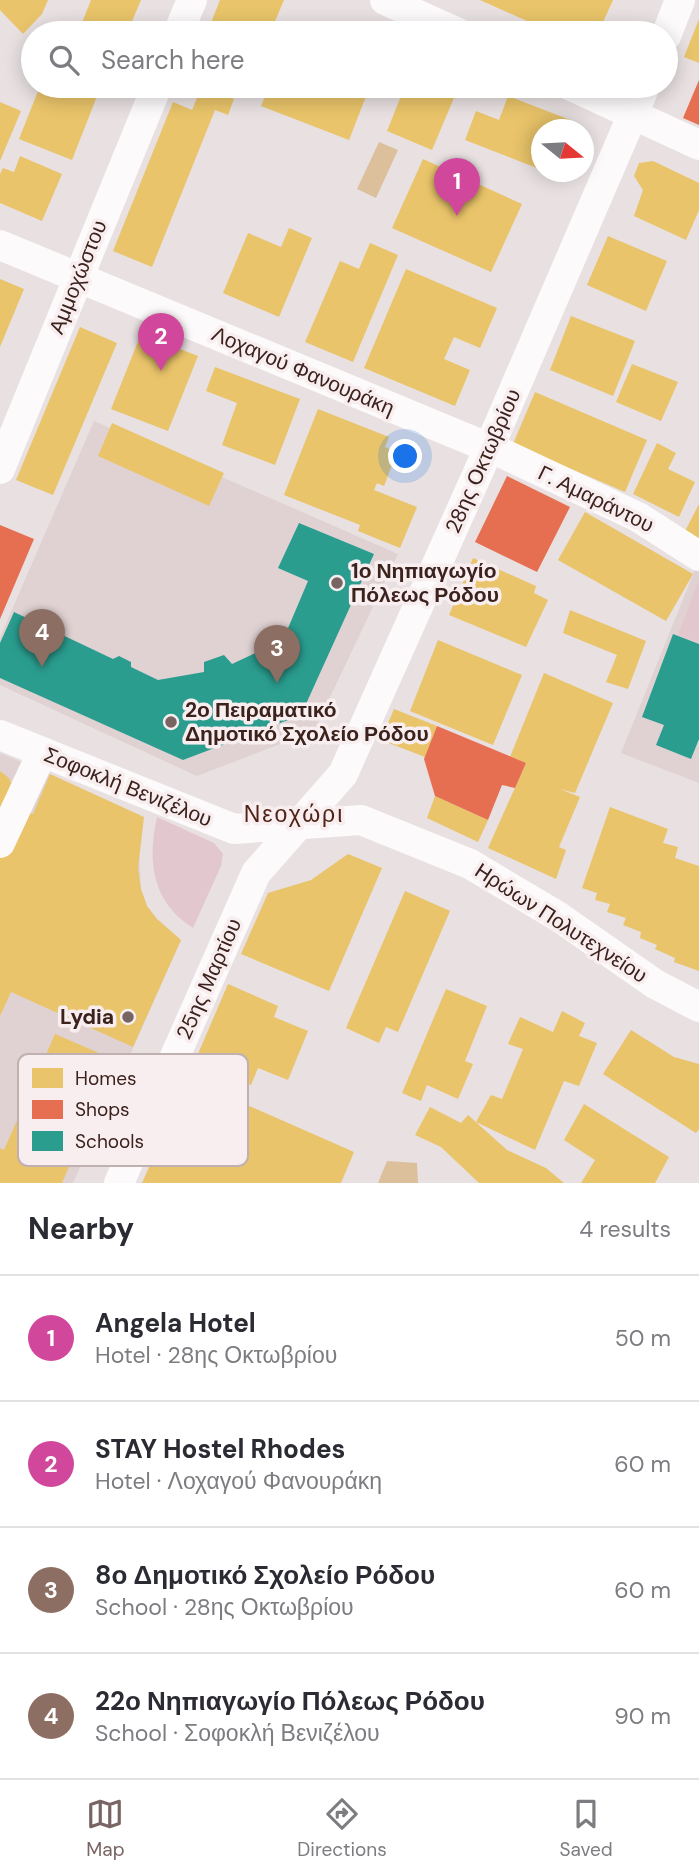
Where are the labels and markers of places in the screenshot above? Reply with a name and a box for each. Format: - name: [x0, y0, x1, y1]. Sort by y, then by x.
- pin: 1: [434, 158, 480, 216]
- pin: 2: [138, 313, 184, 371]
- place label: 1ο Νηπιαγωγίο Πόλεως Ρόδου: [351, 557, 499, 609]
- marker: 1ο Νηπιαγωγίο Πόλεως Ρόδου: [329, 575, 345, 591]
- pin: 4: [19, 609, 65, 667]
- pin: 3: [254, 625, 300, 683]
- place label: 2ο Πειραματικό Δημοτικό Σχολείο Ρόδου: [185, 696, 429, 748]
- marker: 2ο Πειραματικό Δημοτικό Σχολείο Ρόδου: [163, 714, 179, 730]
- place label: Lydia: [60, 1003, 114, 1031]
- marker: Lydia: [120, 1009, 136, 1025]

